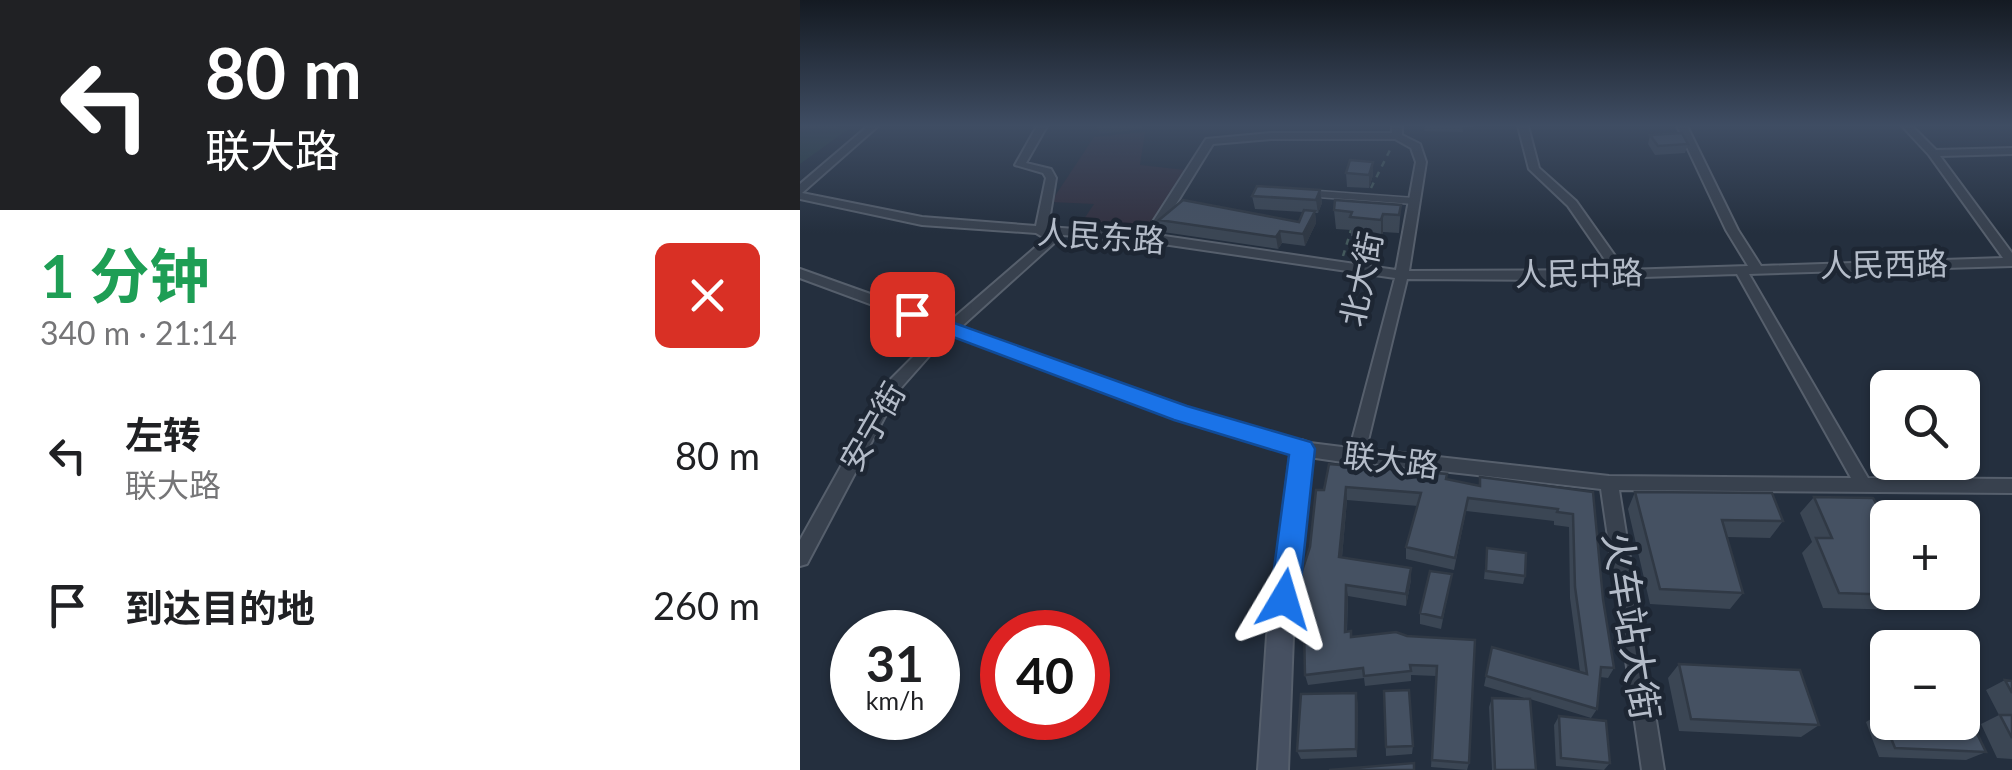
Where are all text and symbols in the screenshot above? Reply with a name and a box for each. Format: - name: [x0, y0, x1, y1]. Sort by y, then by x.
- text: 80 m: [205, 30, 362, 114]
- icon: left: [40, 40, 170, 170]
- text: 联大路: [205, 123, 340, 177]
- street label: 人民东路: [1036, 212, 1166, 259]
- street label: 北大街: [1331, 228, 1390, 330]
- text: 1 分钟: [40, 239, 209, 311]
- button: close: [655, 243, 760, 348]
- street label: 人民西路: [1820, 243, 1948, 284]
- street label: 人民中路: [1515, 252, 1643, 293]
- pin: [870, 272, 955, 357]
- icon: arrive: [885, 287, 940, 342]
- text: 340 m · 21:14: [40, 313, 237, 352]
- map controls: [1870, 370, 1980, 740]
- button: search: [1870, 370, 1980, 480]
- street label: 安宁街: [831, 375, 913, 478]
- text: 左转: [125, 411, 201, 457]
- icon: left: [40, 428, 95, 483]
- text: 80 m: [675, 432, 760, 478]
- street label: 联大路: [1341, 434, 1441, 485]
- text: 联大路: [125, 465, 221, 504]
- button: +: [1870, 500, 1980, 610]
- street label: 火车站大街: [1595, 528, 1671, 723]
- position arrow: [1232, 547, 1336, 651]
- icon: arrive: [40, 578, 95, 633]
- text: 260 m: [653, 582, 760, 628]
- text: 到达目的地: [125, 584, 315, 630]
- speed limit sign: 40: [980, 610, 1110, 740]
- button: −: [1870, 630, 1980, 740]
- text: 31: [866, 633, 924, 693]
- text: km/h: [866, 685, 924, 715]

